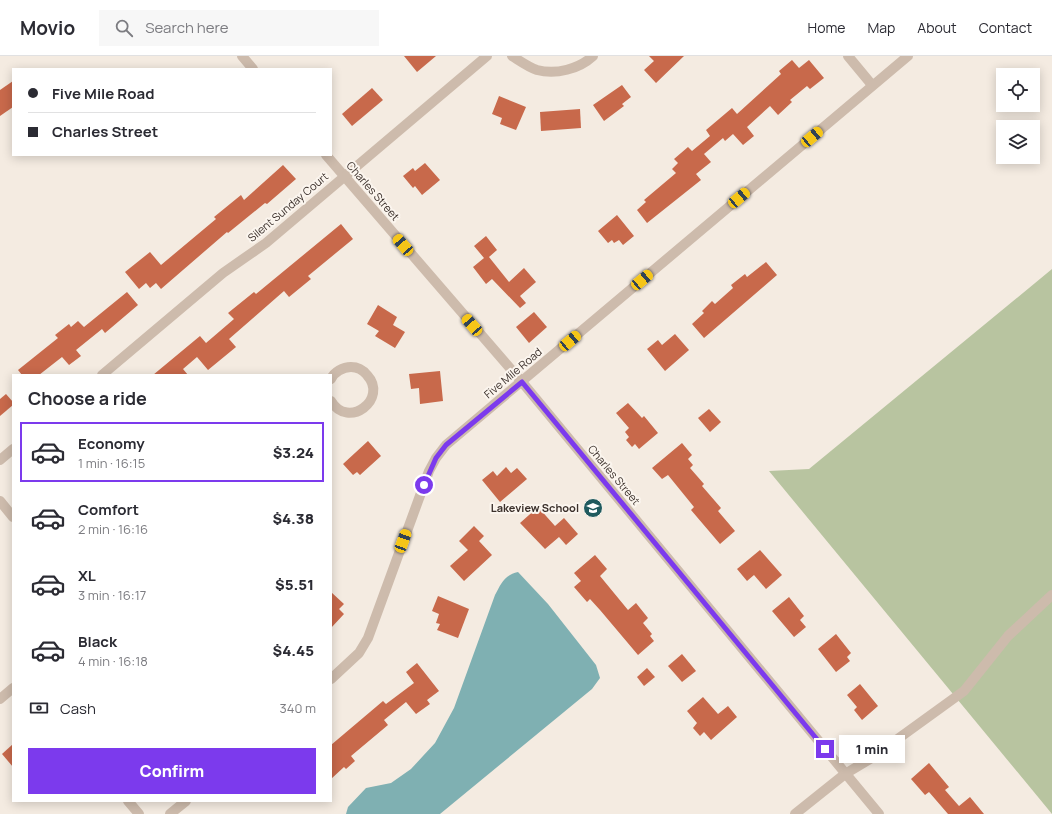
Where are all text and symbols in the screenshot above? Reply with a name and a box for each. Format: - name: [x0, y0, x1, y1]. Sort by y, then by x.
- search box: [99, 10, 379, 46]
- text: Movio: [20, 15, 75, 41]
- icon: search: [113, 17, 135, 39]
- text: Search here: [145, 17, 229, 38]
- text: Home: [808, 18, 845, 37]
- text: Map: [867, 18, 895, 37]
- text: About: [917, 18, 957, 37]
- text: Contact: [979, 18, 1032, 37]
- map controls: [996, 68, 1040, 164]
- button: locate: [996, 68, 1040, 112]
- text: Five Mile Road: [52, 83, 154, 104]
- button: layers: [996, 120, 1040, 164]
- text: Charles Street: [52, 121, 158, 142]
- car: [799, 125, 825, 149]
- street label: Charles Street: [344, 158, 403, 223]
- street label: Silent Sunday Court: [244, 168, 331, 245]
- car: [726, 186, 752, 210]
- car: [391, 232, 415, 258]
- car: [629, 268, 655, 292]
- car: [460, 312, 484, 338]
- car: [557, 329, 583, 353]
- street label: Five Mile Road: [481, 344, 545, 401]
- text: Choose a ride: [28, 386, 147, 410]
- text: Economy: [78, 433, 145, 454]
- icon: car: [30, 434, 66, 470]
- text: $3.24: [273, 442, 314, 463]
- street label: Charles Street: [585, 442, 644, 508]
- text: 1 min · 16:15: [78, 454, 145, 472]
- route start: [415, 476, 433, 494]
- school or university icon: Lakeview School: [582, 497, 604, 519]
- text: Comfort: [78, 499, 139, 520]
- icon: car: [30, 500, 66, 536]
- place label: Lakeview School: [491, 500, 579, 515]
- text: $4.38: [272, 508, 314, 529]
- text: 2 min · 16:16: [78, 520, 148, 538]
- car: [393, 528, 413, 554]
- text: XL: [78, 565, 96, 586]
- icon: car: [30, 566, 66, 602]
- text: $5.51: [275, 574, 314, 595]
- text: 3 min · 16:17: [78, 586, 146, 604]
- text: Black: [78, 631, 117, 652]
- icon: car: [30, 632, 66, 668]
- text: $4.45: [273, 640, 314, 661]
- text: 4 min · 16:18: [78, 652, 148, 670]
- icon: cash: [28, 697, 50, 719]
- text: Cash: [60, 698, 96, 719]
- text: 340 m: [280, 699, 316, 717]
- callout: 1 min: [839, 735, 905, 763]
- route end: [816, 740, 834, 758]
- text: 1 min: [856, 740, 888, 758]
- button: Confirm: [28, 748, 316, 794]

